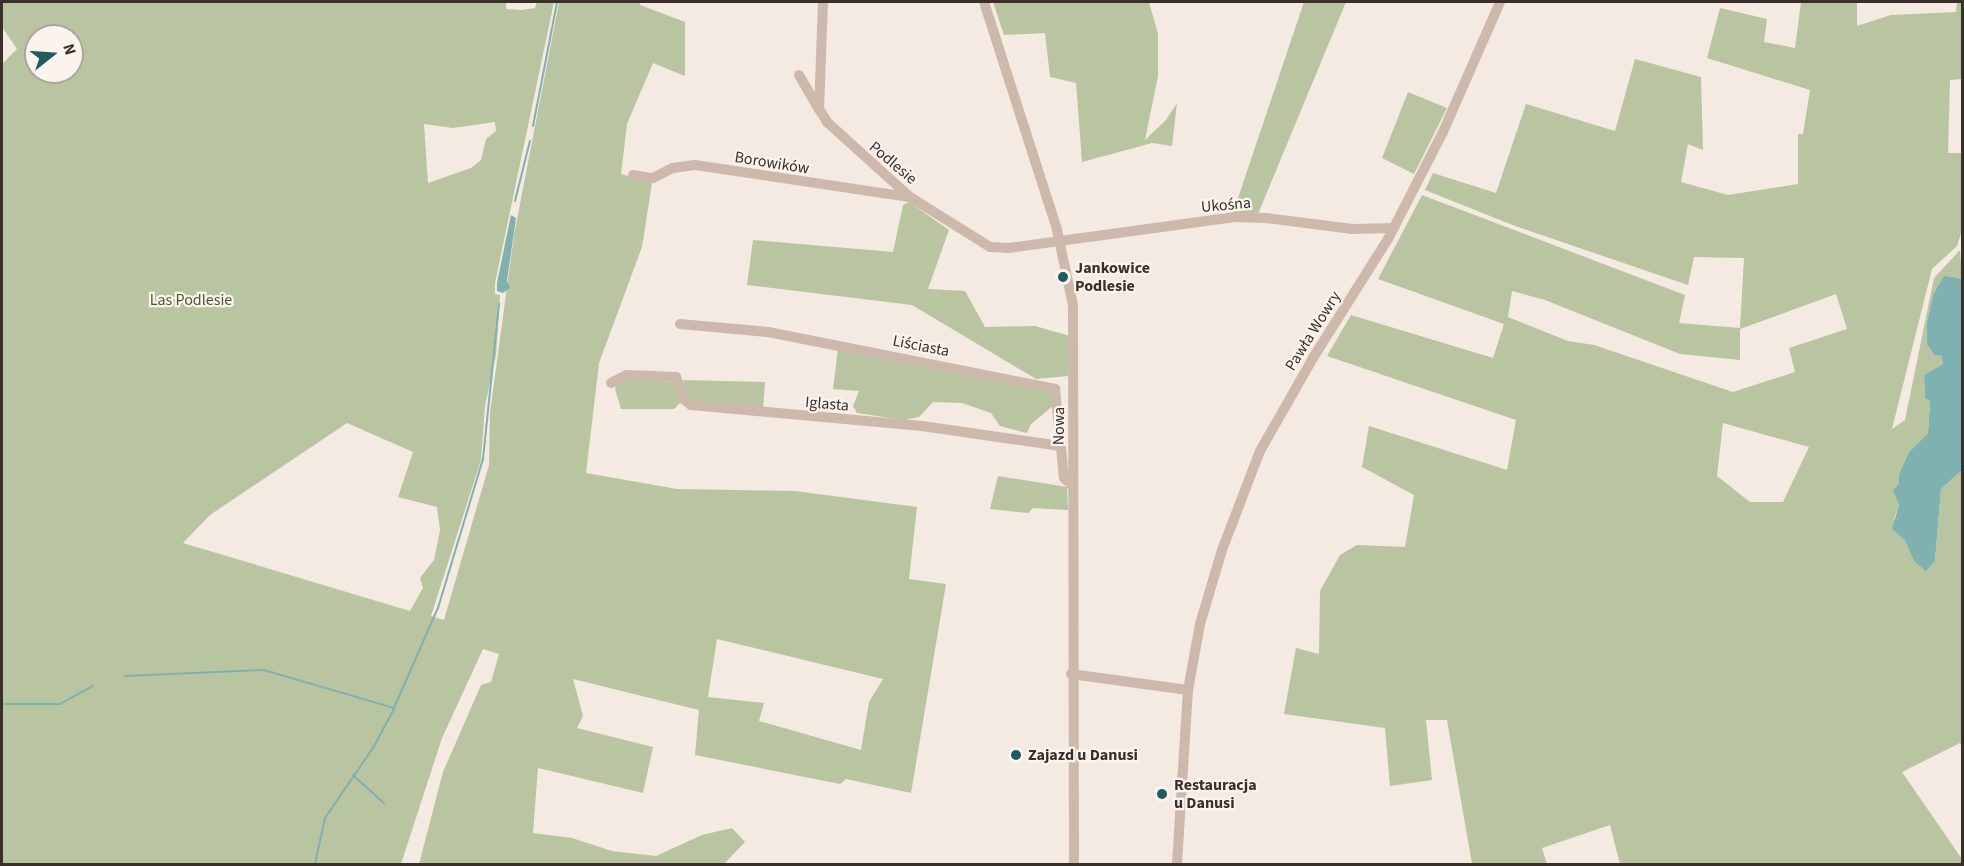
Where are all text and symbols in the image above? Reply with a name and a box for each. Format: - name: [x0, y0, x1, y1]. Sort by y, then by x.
- north arrow: [24, 24, 84, 84]
- text: N: [57, 41, 81, 58]
- street label: Podlesie: [865, 137, 921, 189]
- street label: Borowików: [733, 148, 811, 178]
- street label: Ukośna: [1200, 193, 1252, 217]
- place label: Jankowice Podlesie: [1075, 258, 1150, 296]
- marker: Jankowice Podlesie: [1056, 270, 1070, 284]
- street label: Pawła Wowry: [1281, 288, 1345, 374]
- park label: Las Podlesie: [150, 290, 232, 310]
- street label: Liściasta: [891, 331, 951, 361]
- street label: Iglasta: [804, 393, 850, 415]
- street label: Nowa: [1049, 407, 1069, 445]
- place label: Zajazd u Danusi: [1028, 745, 1138, 765]
- marker: Zajazd u Danusi: [1009, 748, 1023, 762]
- place label: Restauracja u Danusi: [1174, 775, 1257, 813]
- marker: Restauracja u Danusi: [1155, 787, 1169, 801]

